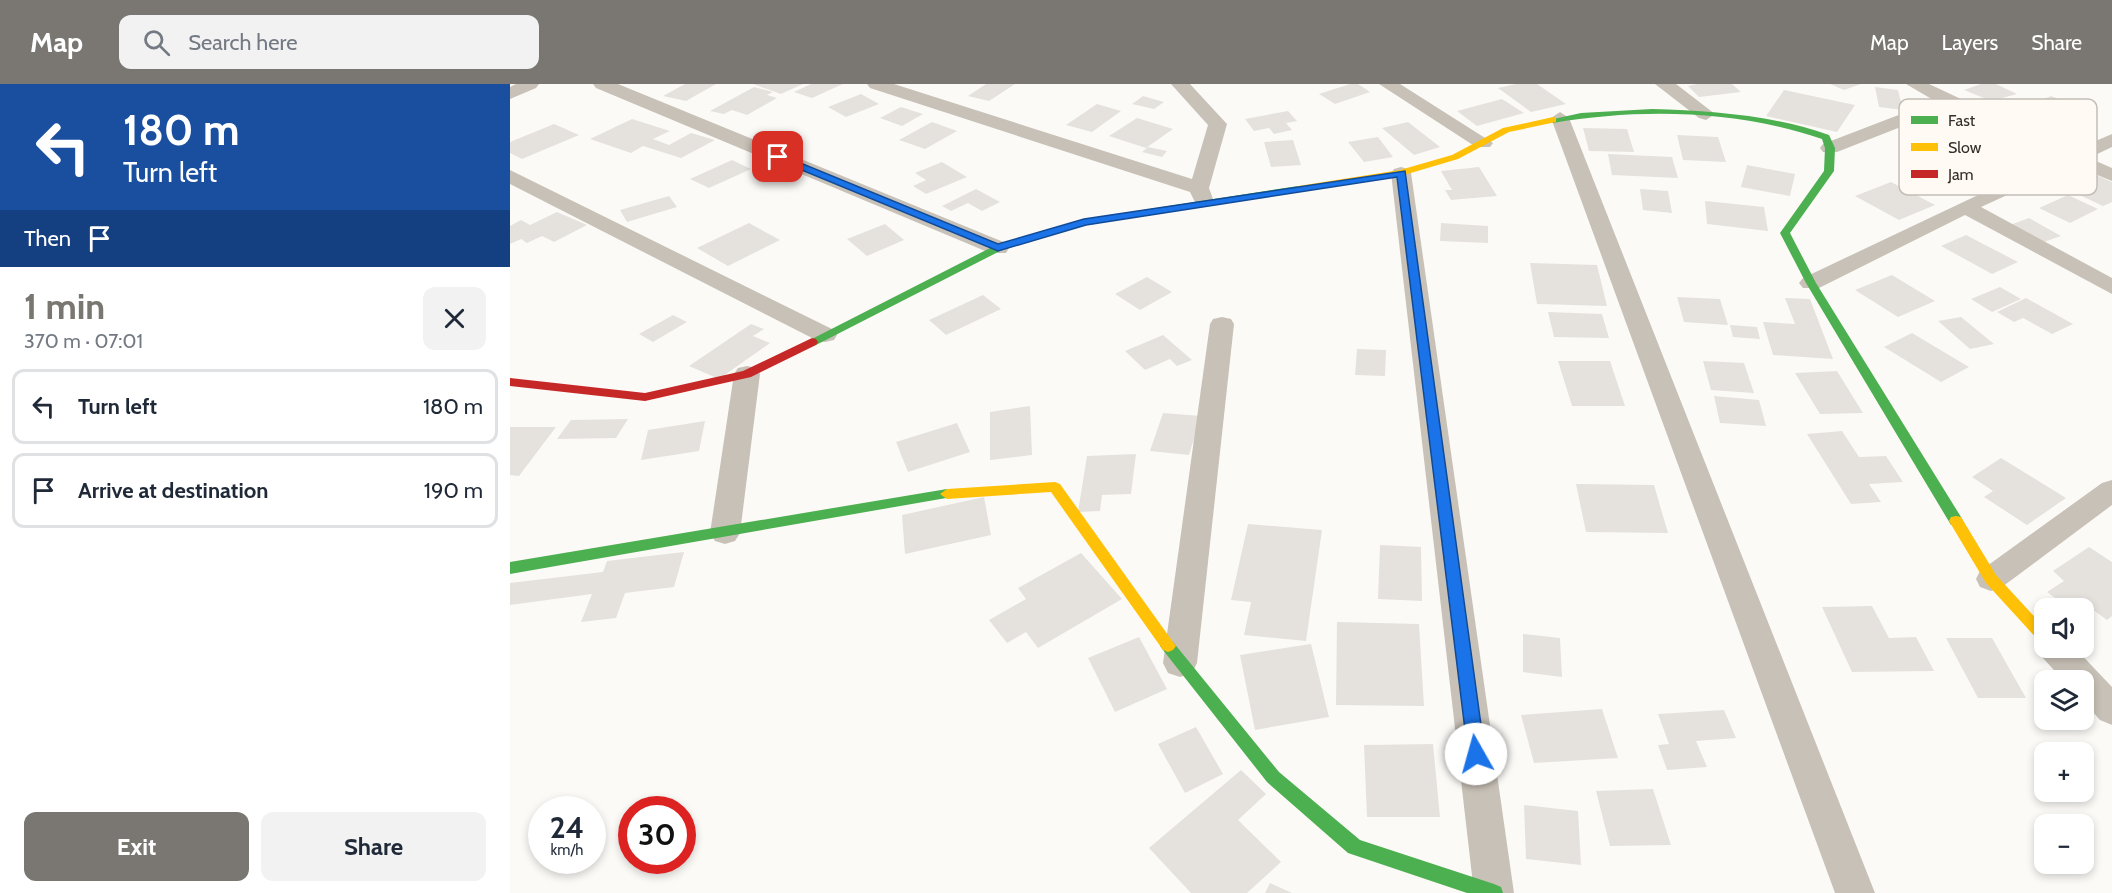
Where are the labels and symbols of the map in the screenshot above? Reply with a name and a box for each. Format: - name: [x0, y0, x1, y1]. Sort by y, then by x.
- legend: [1899, 99, 2097, 195]
- text: Fast: [1948, 111, 1976, 130]
- pin: [752, 131, 803, 182]
- text: Slow: [1948, 138, 1982, 157]
- text: Jam: [1947, 165, 1974, 184]
- position arrow: [1444, 722, 1508, 786]
- speed limit sign: 30: [618, 796, 696, 874]

